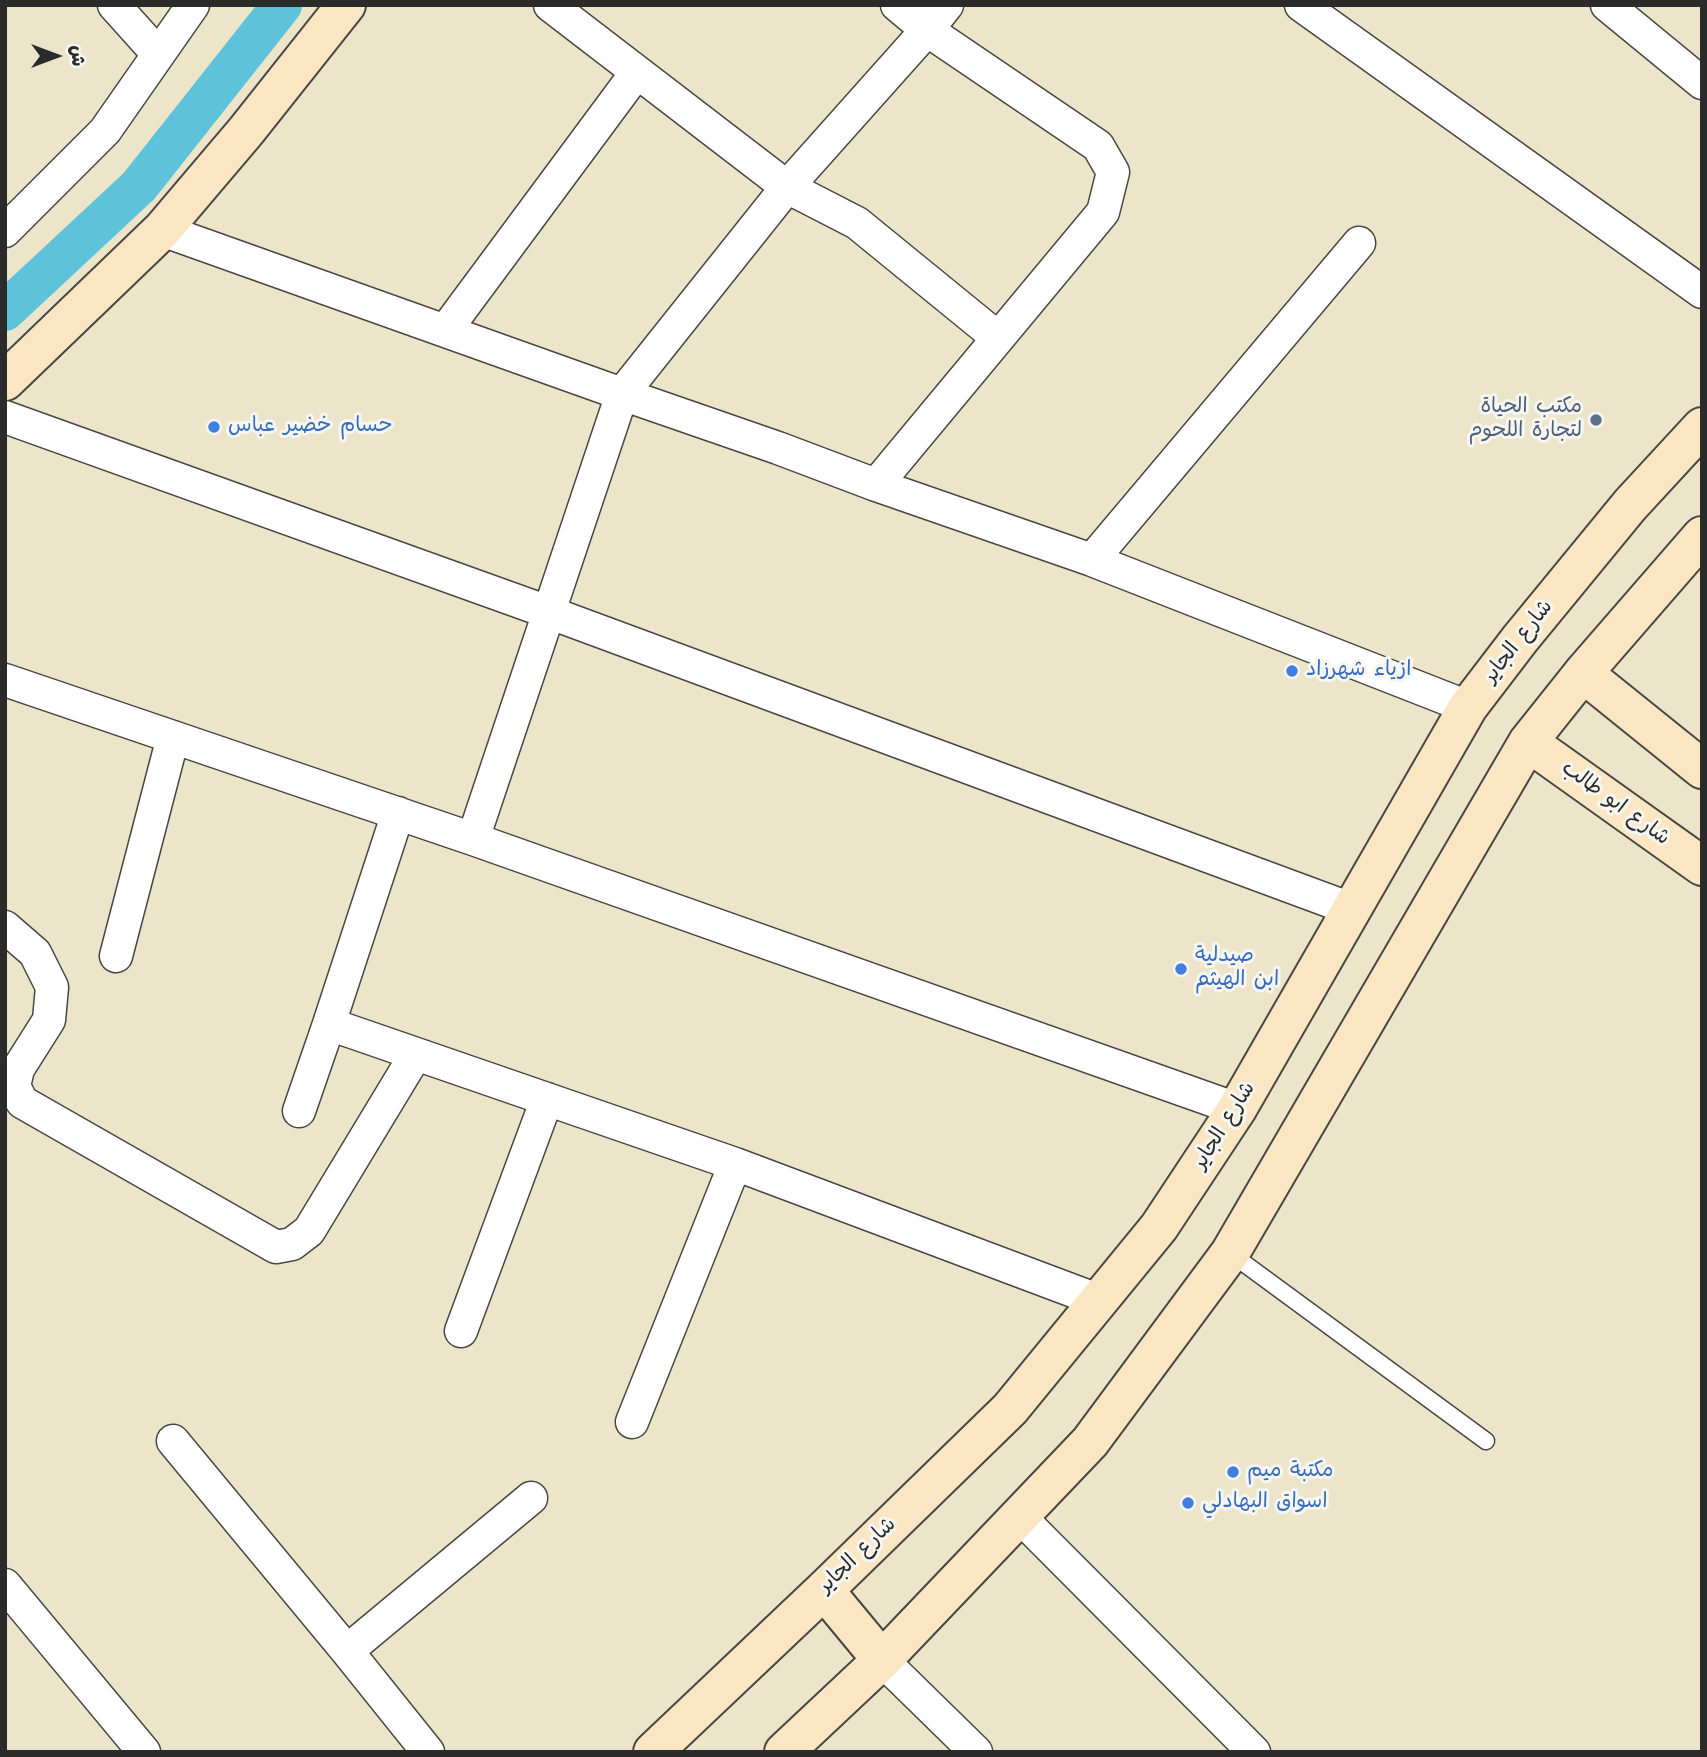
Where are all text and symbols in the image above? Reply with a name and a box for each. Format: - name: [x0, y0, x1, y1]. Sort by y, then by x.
- north arrow: [21, 21, 91, 91]
- text: ش: [64, 46, 91, 66]
- place label: مكتب الحياة لتجارة اللحوم: [1469, 395, 1582, 445]
- marker: مكتب الحياة لتجارة اللحوم: [1588, 412, 1604, 428]
- place label: حسام خضير عباس: [228, 414, 392, 440]
- marker: حسام خضير عباس: [206, 419, 222, 435]
- street label: شارع الجاير: [1479, 596, 1559, 688]
- place label: ازياء شهرزاد: [1306, 658, 1411, 684]
- marker: ازياء شهرزاد: [1284, 663, 1300, 679]
- street label: شارع ابو طالب: [1556, 756, 1674, 852]
- place label: صيدلية ابن الهيثم: [1195, 944, 1279, 994]
- marker: صيدلية ابن الهيثم: [1173, 961, 1189, 977]
- street label: شارع الجاير: [1188, 1078, 1262, 1174]
- place label: مكتبة ميم: [1247, 1459, 1334, 1485]
- marker: مكتبة ميم: [1225, 1464, 1241, 1480]
- place label: اسواق البهادلي: [1202, 1490, 1328, 1516]
- marker: اسواق البهادلي: [1180, 1495, 1196, 1511]
- street label: شارع الجاير: [814, 1513, 902, 1599]

